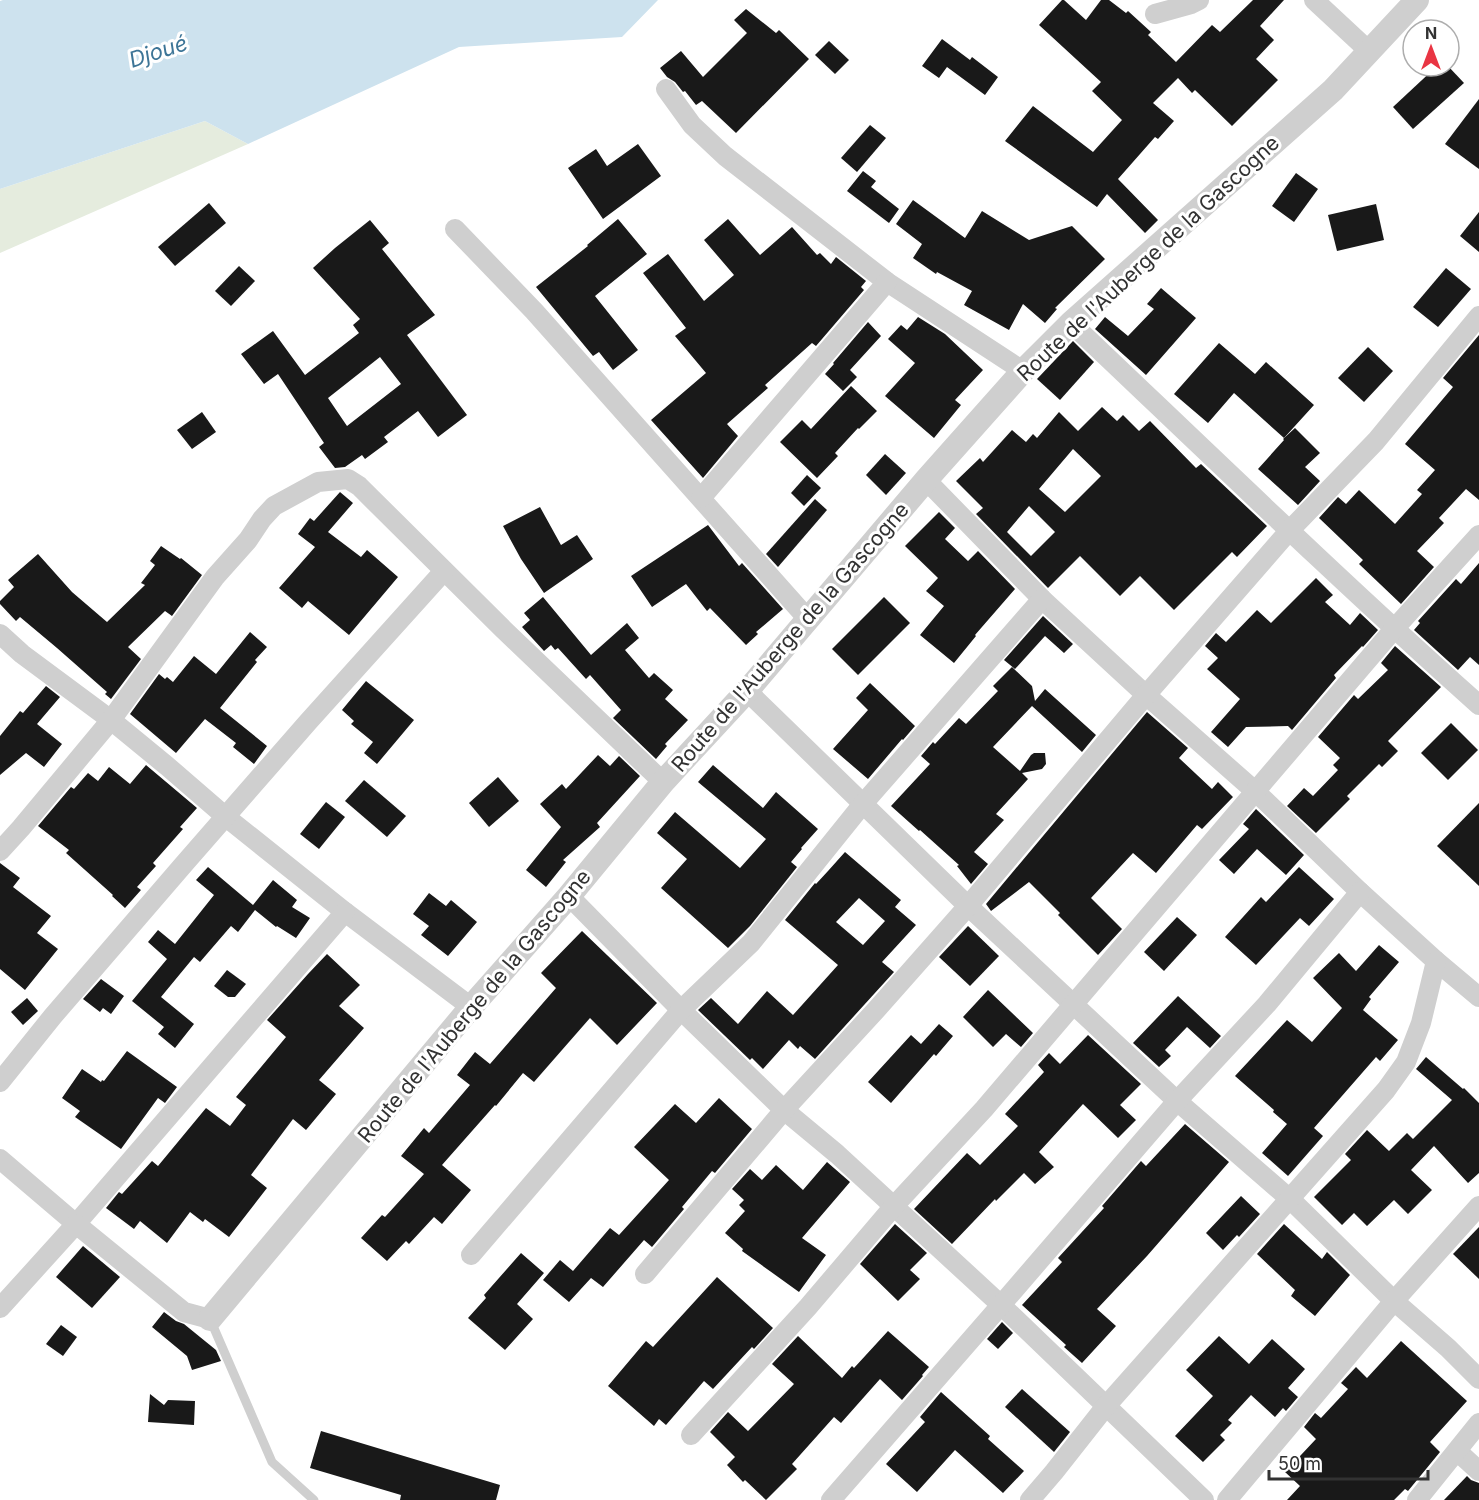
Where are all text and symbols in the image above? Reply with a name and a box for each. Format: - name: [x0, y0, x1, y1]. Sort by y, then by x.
- north arrow: [1401, 18, 1461, 78]
- text: N: [1425, 23, 1437, 43]
- water label: Djoué: [125, 29, 191, 73]
- street label: Route de l'Auberge de la Gascogne: [1012, 130, 1284, 386]
- street label: Route de l'Auberge de la Gascogne: [666, 497, 914, 777]
- street label: Route de l'Auberge de la Gascogne: [352, 864, 596, 1148]
- scale bar: [1269, 1443, 1428, 1481]
- text: 50 m: [1278, 1453, 1321, 1474]

